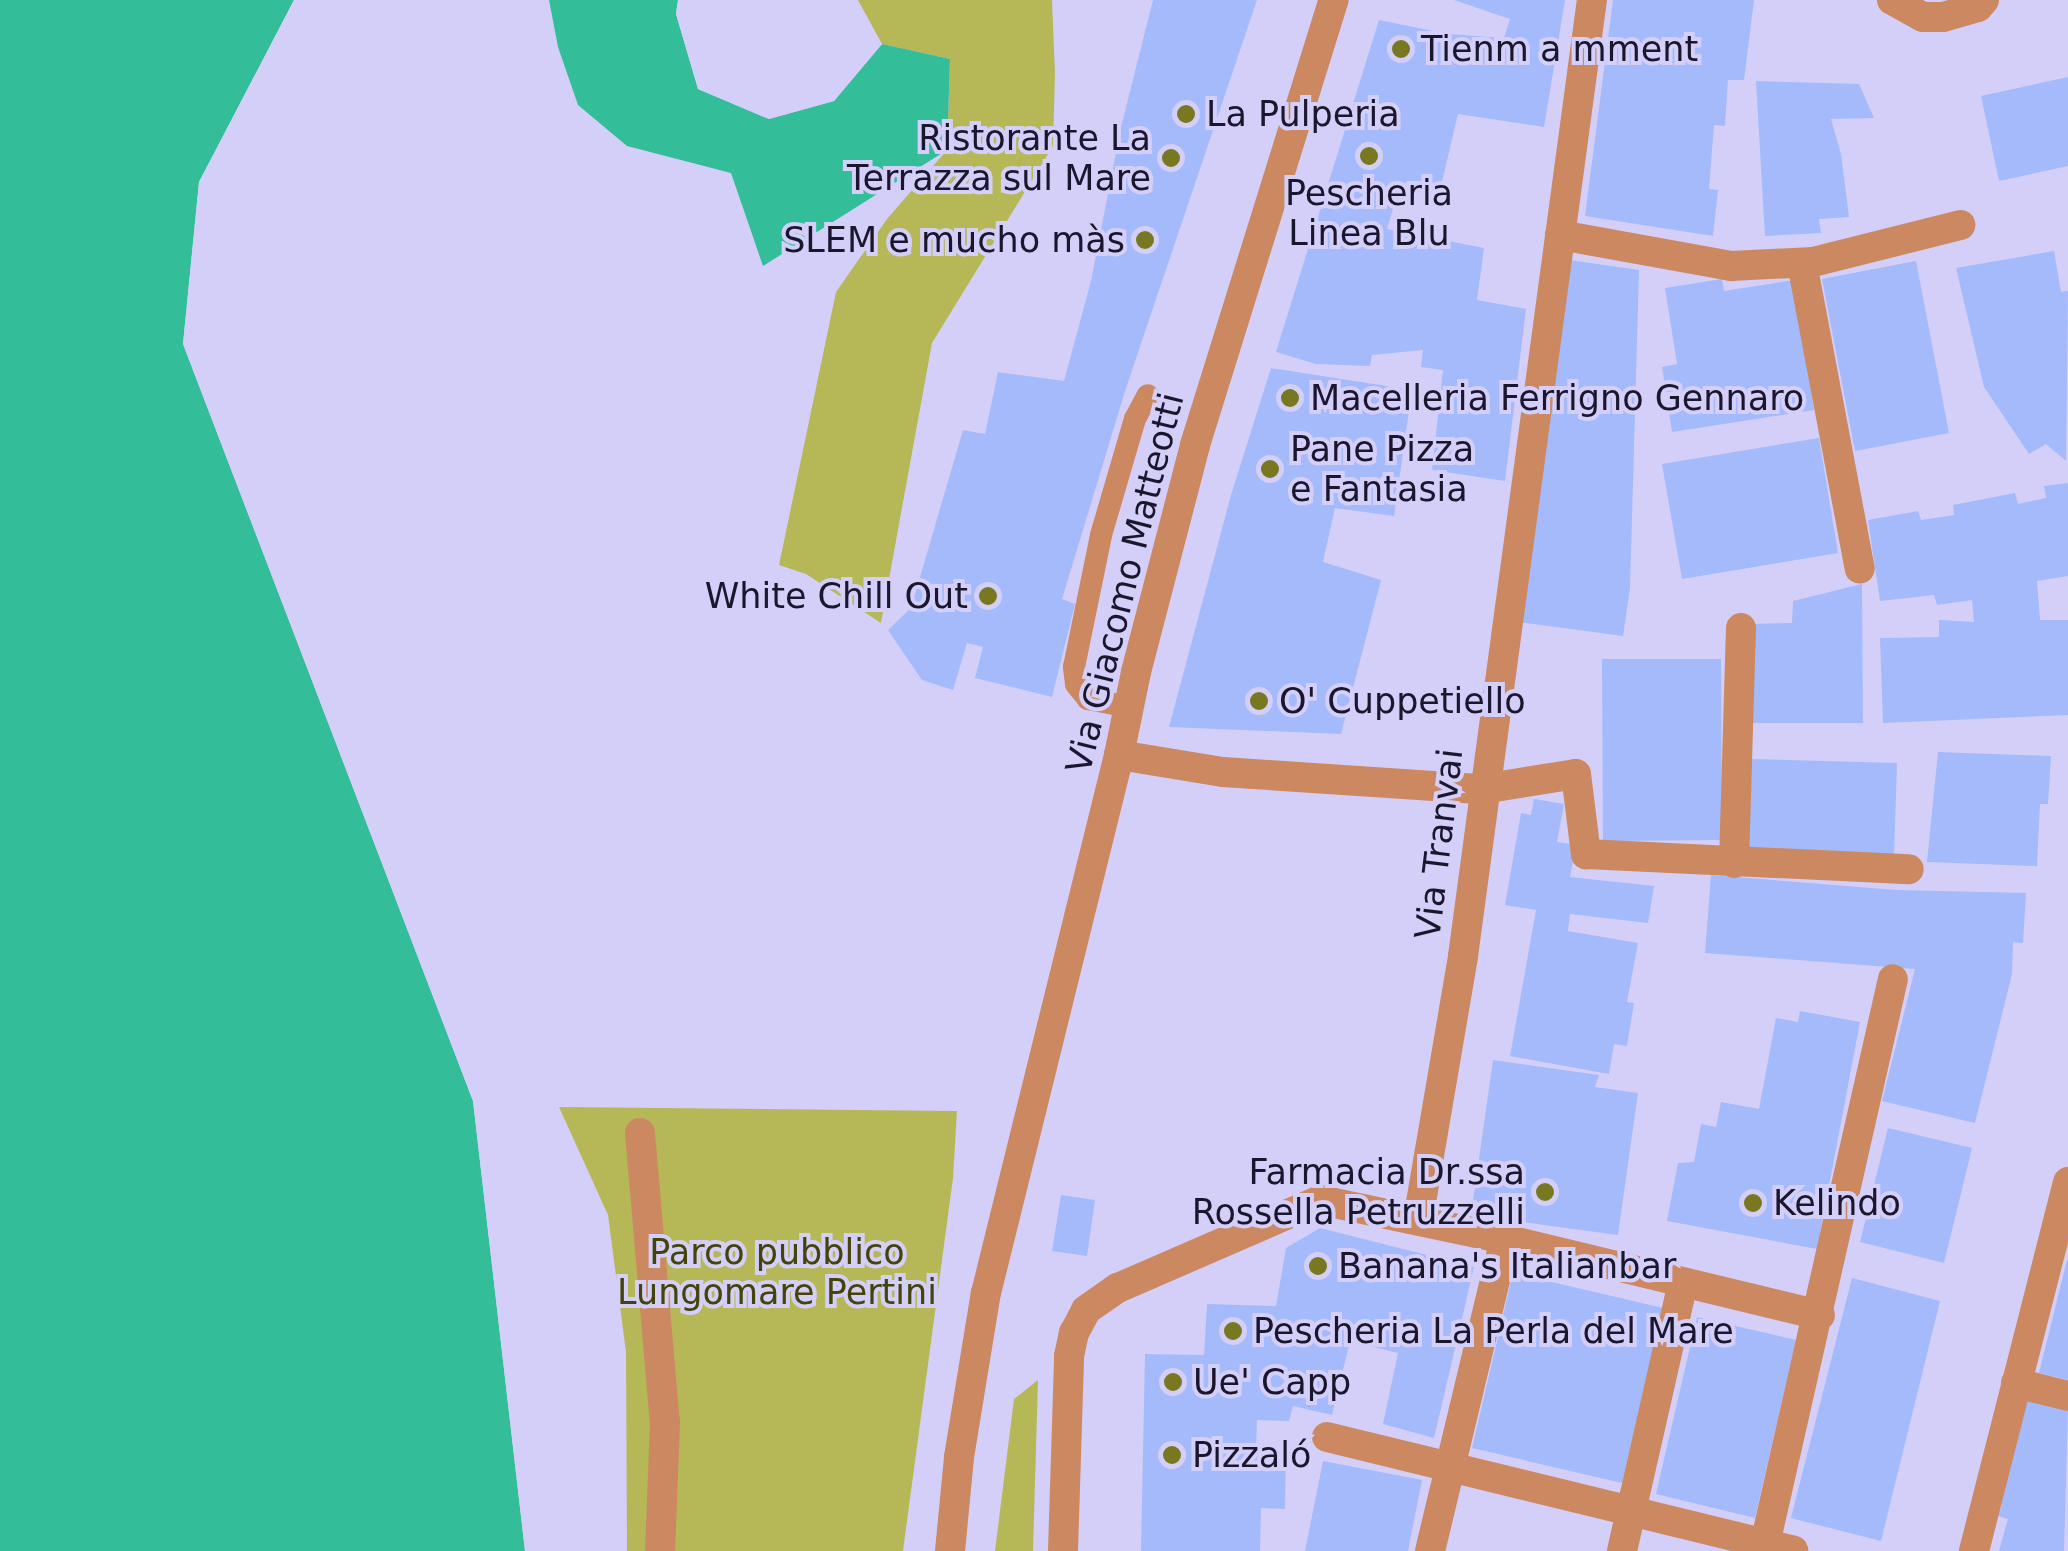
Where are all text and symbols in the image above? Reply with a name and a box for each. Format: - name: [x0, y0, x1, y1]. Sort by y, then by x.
- place label: Tienm a mment: [1421, 28, 1698, 70]
- marker: Tienm a mment: [1390, 38, 1412, 60]
- place label: La Pulperia: [1206, 93, 1400, 135]
- marker: La Pulperia: [1175, 103, 1197, 125]
- place label: Ristorante La Terrazza sul Mare: [847, 117, 1151, 199]
- marker: Pescheria Linea Blu: [1358, 145, 1380, 167]
- marker: Ristorante La Terrazza sul Mare: [1160, 147, 1182, 169]
- place label: Pescheria Linea Blu: [1285, 172, 1453, 254]
- place label: SLEM e mucho màs: [783, 219, 1125, 261]
- marker: SLEM e mucho màs: [1134, 229, 1156, 251]
- place label: Macelleria Ferrigno Gennaro: [1310, 377, 1804, 419]
- marker: Macelleria Ferrigno Gennaro: [1279, 387, 1301, 409]
- street label: Via Giacomo Matteotti: [1057, 389, 1193, 777]
- place label: Pane Pizza e Fantasia: [1290, 428, 1474, 510]
- marker: Pane Pizza e Fantasia: [1259, 458, 1281, 480]
- place label: White Chill Out: [705, 575, 968, 617]
- marker: White Chill Out: [977, 585, 999, 607]
- place label: O' Cuppetiello: [1279, 680, 1526, 722]
- marker: O' Cuppetiello: [1248, 690, 1270, 712]
- street label: Via Tranvai: [1406, 746, 1472, 942]
- place label: Farmacia Dr.ssa Rossella Petruzzelli: [1192, 1151, 1525, 1233]
- marker: Farmacia Dr.ssa Rossella Petruzzelli: [1534, 1181, 1556, 1203]
- place label: Kelindo: [1773, 1182, 1901, 1224]
- marker: Kelindo: [1742, 1192, 1764, 1214]
- park label: Parco pubblico Lungomare Pertini: [617, 1231, 937, 1313]
- place label: Banana's Italianbar: [1338, 1245, 1676, 1287]
- marker: Banana's Italianbar: [1307, 1255, 1329, 1277]
- place label: Pescheria La Perla del Mare: [1253, 1310, 1734, 1352]
- marker: Pescheria La Perla del Mare: [1222, 1320, 1244, 1342]
- place label: Ue' Capp: [1193, 1361, 1351, 1403]
- marker: Ue' Capp: [1162, 1371, 1184, 1393]
- place label: Pizzaló: [1192, 1434, 1311, 1476]
- marker: Pizzaló: [1161, 1444, 1183, 1466]

